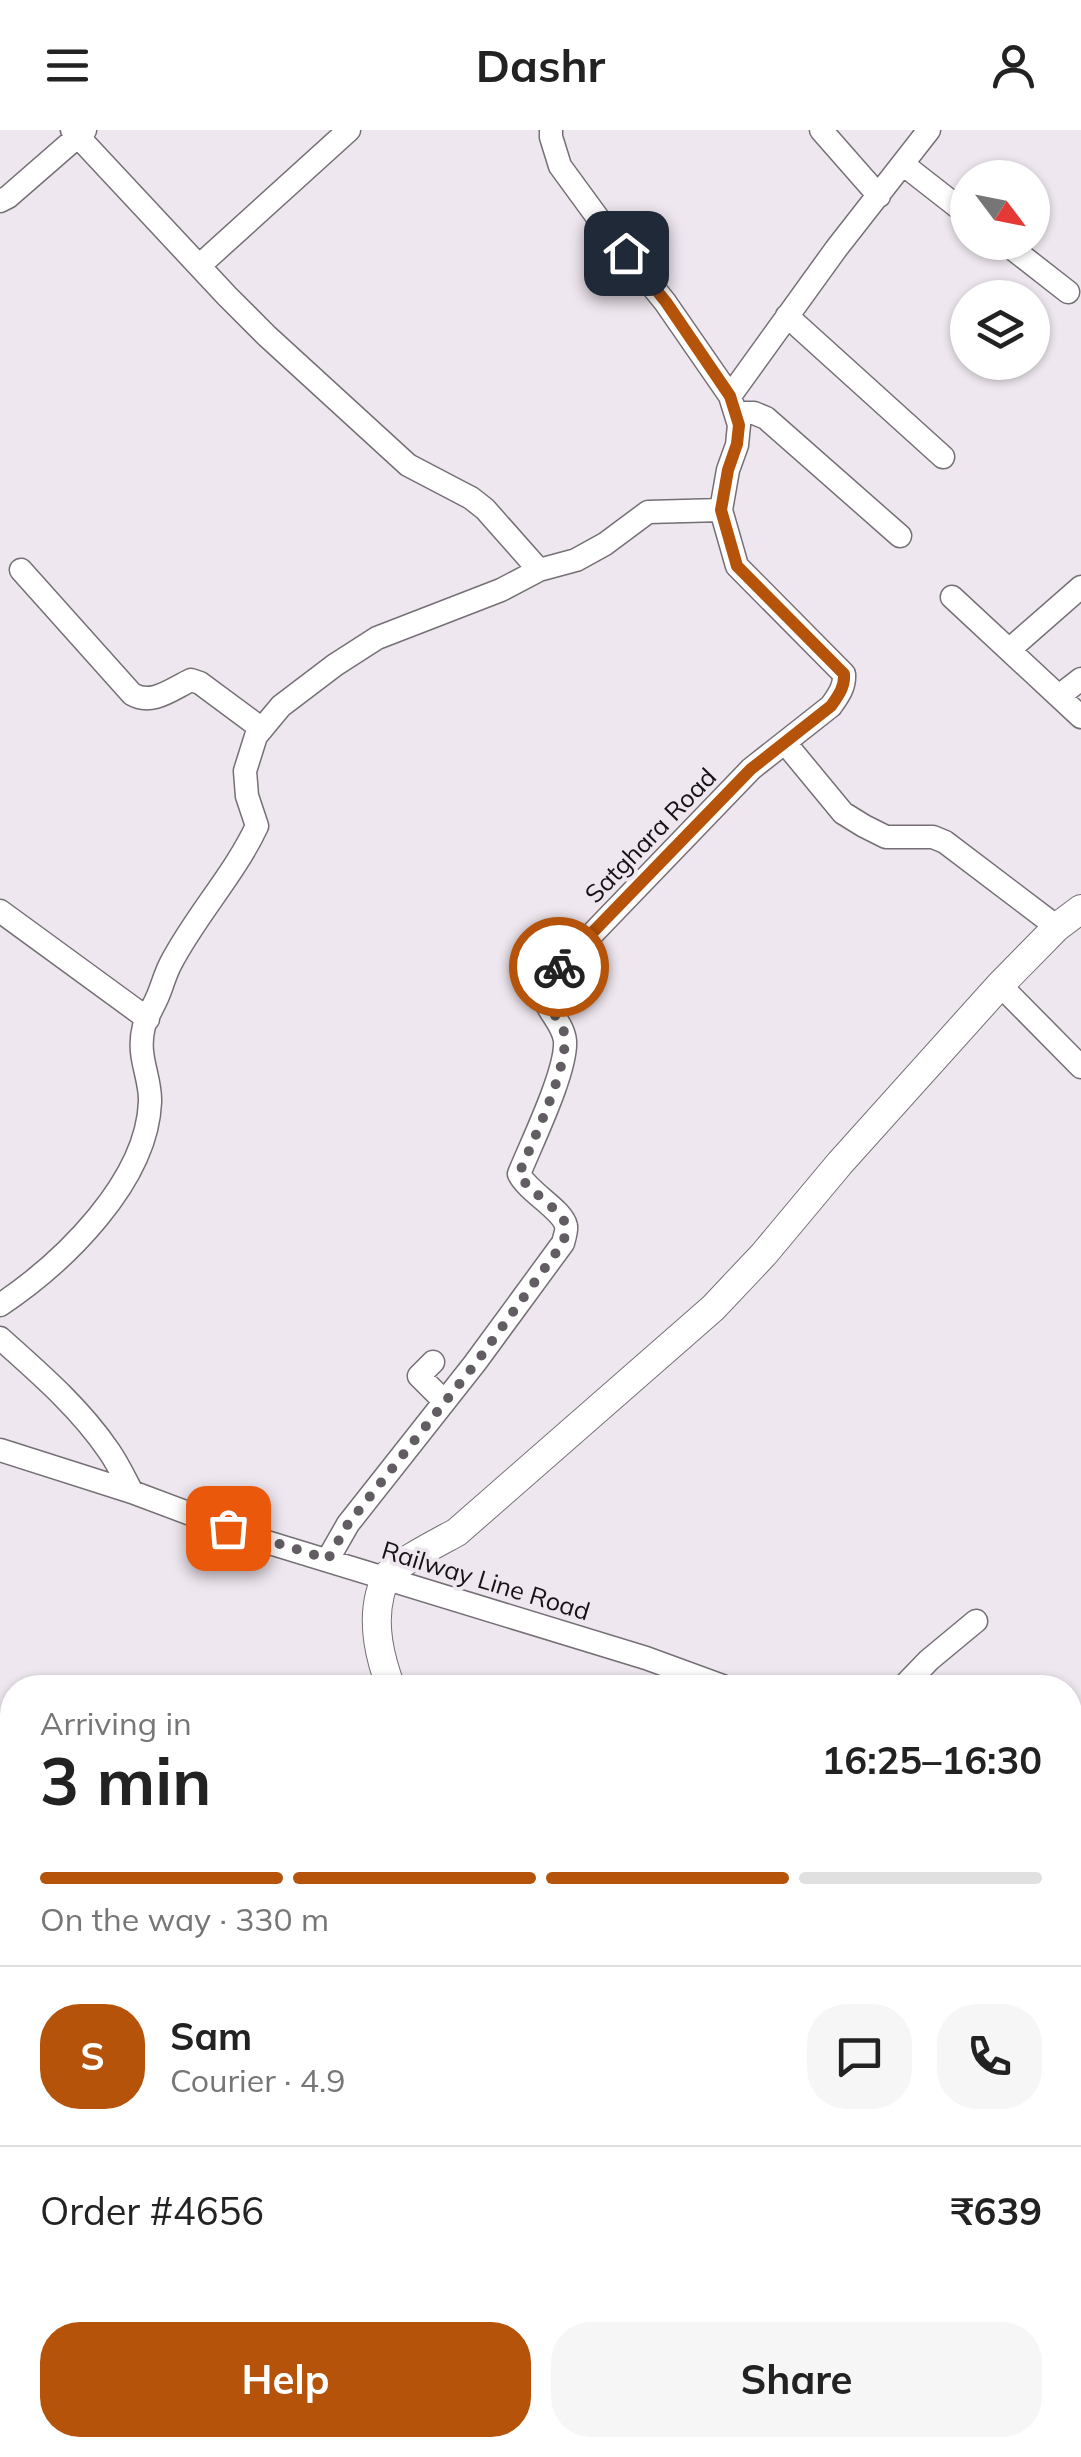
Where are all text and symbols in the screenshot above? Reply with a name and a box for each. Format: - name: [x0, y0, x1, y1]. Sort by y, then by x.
- text: Dashr: [476, 37, 605, 93]
- icon: menu: [40, 38, 95, 93]
- icon: person: [986, 38, 1041, 93]
- north arrow: [950, 160, 1050, 260]
- map controls: [950, 160, 1050, 380]
- pin: [584, 211, 669, 296]
- icon: home: [599, 226, 654, 281]
- button: layers: [950, 280, 1050, 380]
- street label: Satghara Road: [578, 761, 722, 909]
- courier: [509, 917, 609, 1017]
- icon: bike: [532, 940, 587, 995]
- pin: [186, 1486, 271, 1571]
- icon: bag: [201, 1501, 256, 1556]
- street label: Railway Line Road: [378, 1534, 594, 1626]
- text: Arriving in: [40, 1703, 192, 1743]
- text: 16:25–16:30: [822, 1736, 1042, 1784]
- text: 3 min: [40, 1740, 211, 1821]
- text: On the way · 330 m: [40, 1899, 329, 1939]
- button: chat: [807, 2004, 912, 2109]
- button: phone: [937, 2004, 1042, 2109]
- text: Sam: [170, 2012, 252, 2060]
- text: S: [80, 2032, 105, 2080]
- text: Courier · 4.9: [170, 2060, 346, 2100]
- text: Order #4656: [40, 2187, 264, 2235]
- text: ₹639: [951, 2187, 1042, 2235]
- button: Help: [40, 2322, 531, 2437]
- button: Share: [551, 2322, 1042, 2437]

